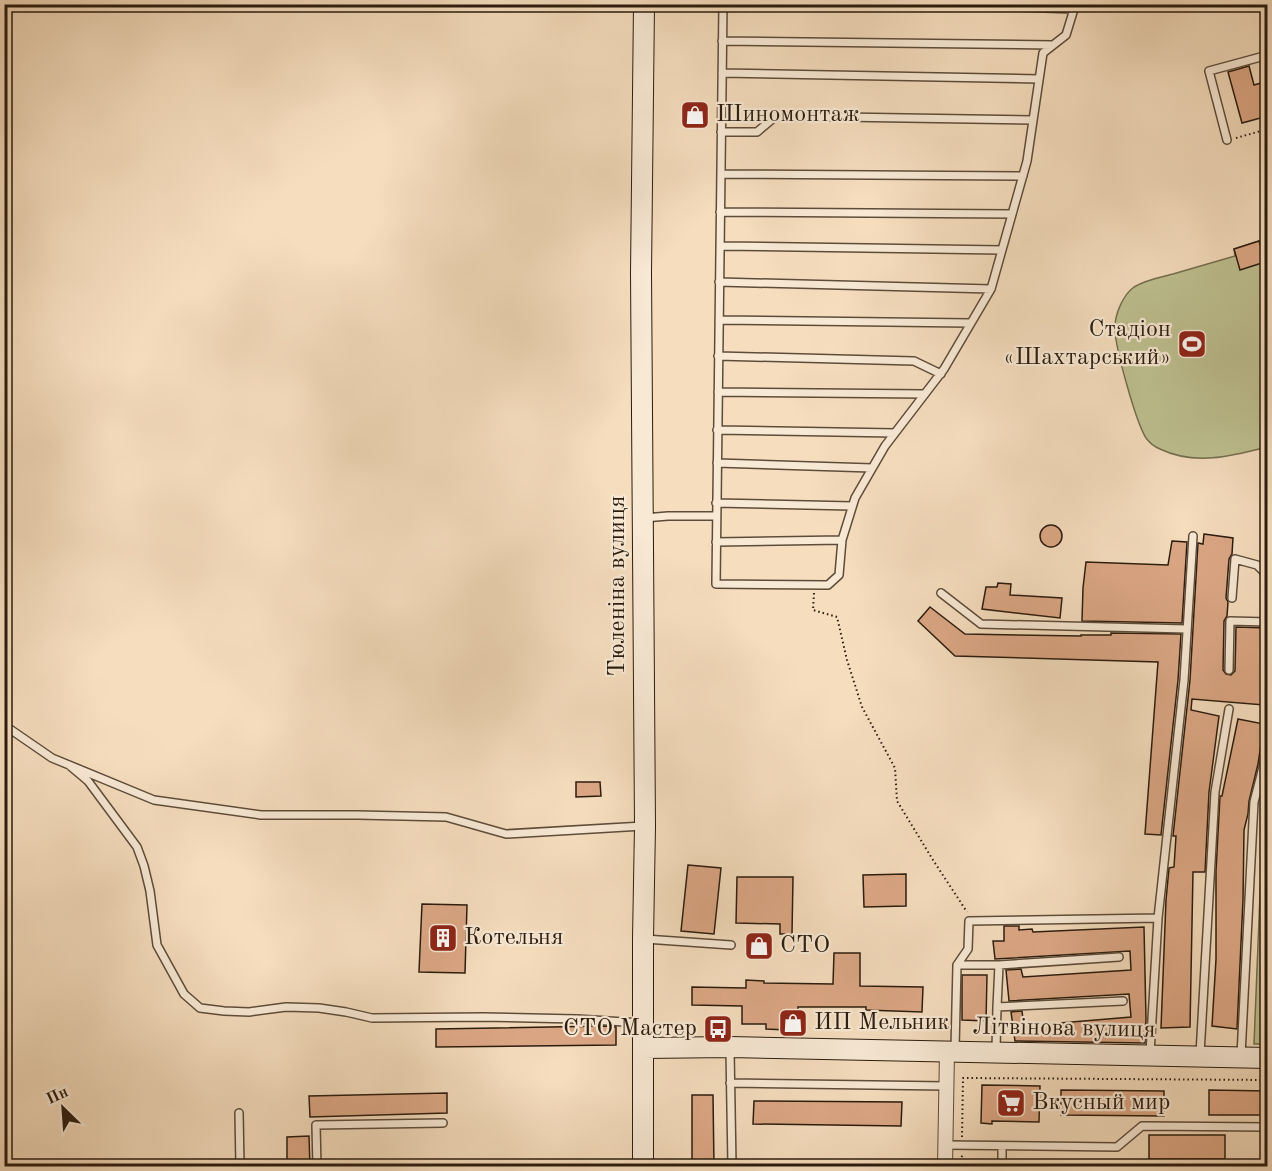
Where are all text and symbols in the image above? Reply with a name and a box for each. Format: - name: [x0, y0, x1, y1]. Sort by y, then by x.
- shop icon: Шиномонтаж: [679, 99, 711, 131]
- place label: Шиномонтаж: [716, 103, 860, 127]
- place label: Стадіон «Шахтарський»: [1003, 318, 1171, 370]
- sports icon: Стадіон «Шахтарський»: [1176, 328, 1208, 360]
- street label: Тюленіна вулиця: [606, 495, 630, 677]
- building icon: Котельня: [427, 922, 459, 954]
- place label: Котельня: [464, 926, 563, 950]
- shop icon: СТО: [743, 930, 775, 962]
- place label: СТО: [780, 934, 830, 958]
- shop icon: ИП Мельник: [777, 1007, 809, 1039]
- place label: ИП Мельник: [814, 1011, 949, 1035]
- bus stop icon: СТО Мастер: [702, 1013, 734, 1045]
- street label: Літвінова вулиця: [972, 1015, 1156, 1043]
- place label: СТО Мастер: [563, 1017, 697, 1041]
- north arrow: [33, 1078, 93, 1138]
- text: Пн: [44, 1084, 71, 1108]
- supermarket icon: Вкусный мир: [995, 1087, 1027, 1119]
- place label: Вкусный мир: [1032, 1091, 1170, 1115]

